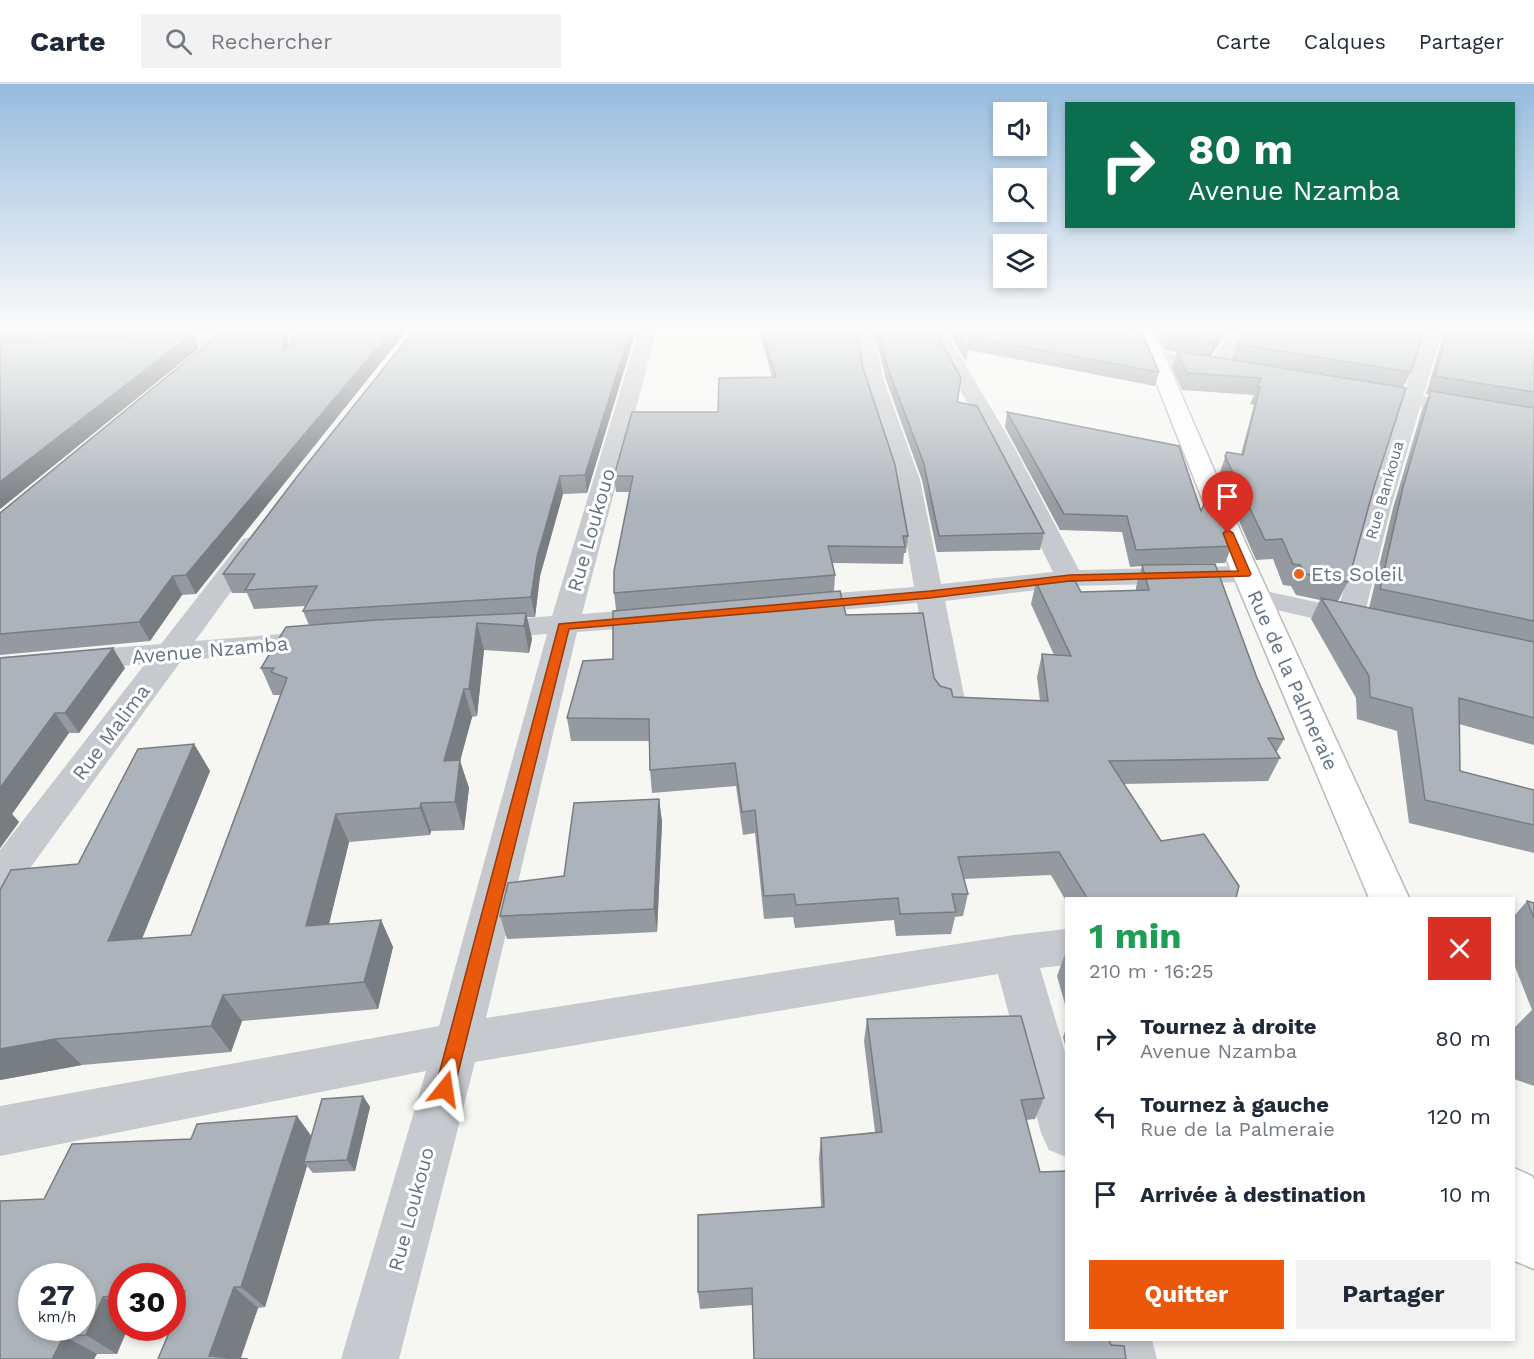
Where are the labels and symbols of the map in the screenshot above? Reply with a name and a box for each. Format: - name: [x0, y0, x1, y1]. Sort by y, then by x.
- street label: Rue Bankoua: [1361, 439, 1408, 542]
- street label: Rue Loukouo: [562, 466, 620, 594]
- pin: [1202, 471, 1253, 533]
- place label: Ets Soleil: [1311, 562, 1403, 586]
- marker: Ets Soleil: [1292, 567, 1306, 581]
- street label: Rue de la Palmeraie: [1242, 586, 1344, 774]
- street label: Avenue Nzamba: [131, 631, 289, 669]
- street label: Rue Malima: [67, 679, 155, 785]
- position arrow: [413, 1057, 477, 1121]
- street label: Rue Loukouo: [383, 1145, 439, 1273]
- speed limit sign: 30: [108, 1263, 186, 1341]

